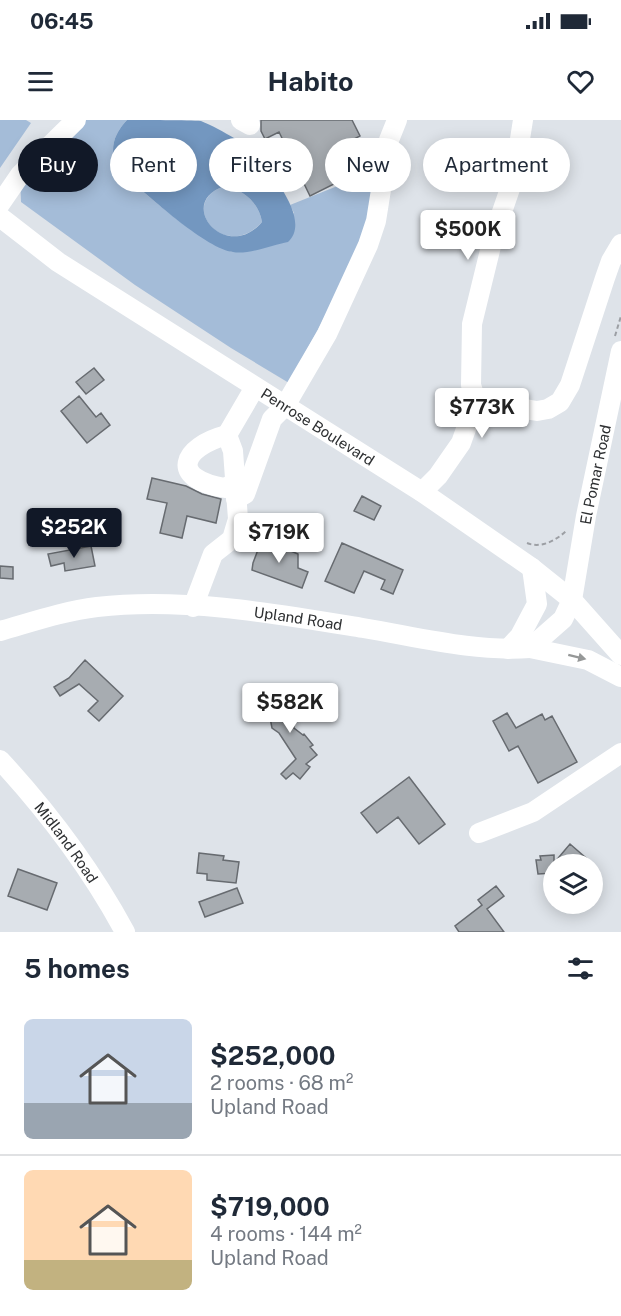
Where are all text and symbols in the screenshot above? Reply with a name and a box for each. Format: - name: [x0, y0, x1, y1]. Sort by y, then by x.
- text: 06:45: [30, 8, 94, 34]
- icon: menu: [24, 65, 57, 98]
- text: Habito: [267, 65, 354, 97]
- icon: heart: [564, 65, 597, 98]
- chip: Buy: [18, 138, 98, 192]
- chip: Rent: [110, 138, 197, 192]
- chip: Filters: [209, 138, 313, 192]
- chip: New: [325, 138, 411, 192]
- chip: Apartment: [423, 138, 570, 192]
- pin: $500K: [426, 210, 510, 261]
- text: $500K: [434, 217, 502, 241]
- street label: Penrose Boulevard: [258, 384, 378, 468]
- pin: $773K: [440, 388, 524, 439]
- text: $773K: [449, 395, 515, 419]
- street label: El Pomar Road: [576, 423, 614, 526]
- pin: $252K: [32, 508, 116, 559]
- pin: $719K: [237, 513, 321, 564]
- text: $252K: [41, 515, 107, 539]
- text: $719K: [248, 520, 310, 544]
- street label: Upland Road: [253, 603, 344, 633]
- one-way arrow: [568, 653, 586, 663]
- pin: $582K: [248, 683, 332, 734]
- text: $582K: [256, 690, 324, 714]
- street label: Midland Road: [32, 798, 102, 886]
- map controls: [543, 854, 603, 914]
- button: layers: [543, 854, 603, 914]
- icon: filters: [564, 952, 597, 985]
- text: 5 homes: [24, 953, 130, 984]
- text: $252,000: [210, 1040, 336, 1071]
- icon: home: [72, 1043, 144, 1115]
- text: 2 rooms · 68 m²: [210, 1071, 353, 1095]
- text: Upland Road: [210, 1095, 329, 1119]
- text: $719,000: [210, 1191, 330, 1222]
- icon: home: [72, 1194, 144, 1266]
- text: 4 rooms · 144 m²: [210, 1222, 362, 1246]
- text: Upland Road: [210, 1246, 329, 1270]

